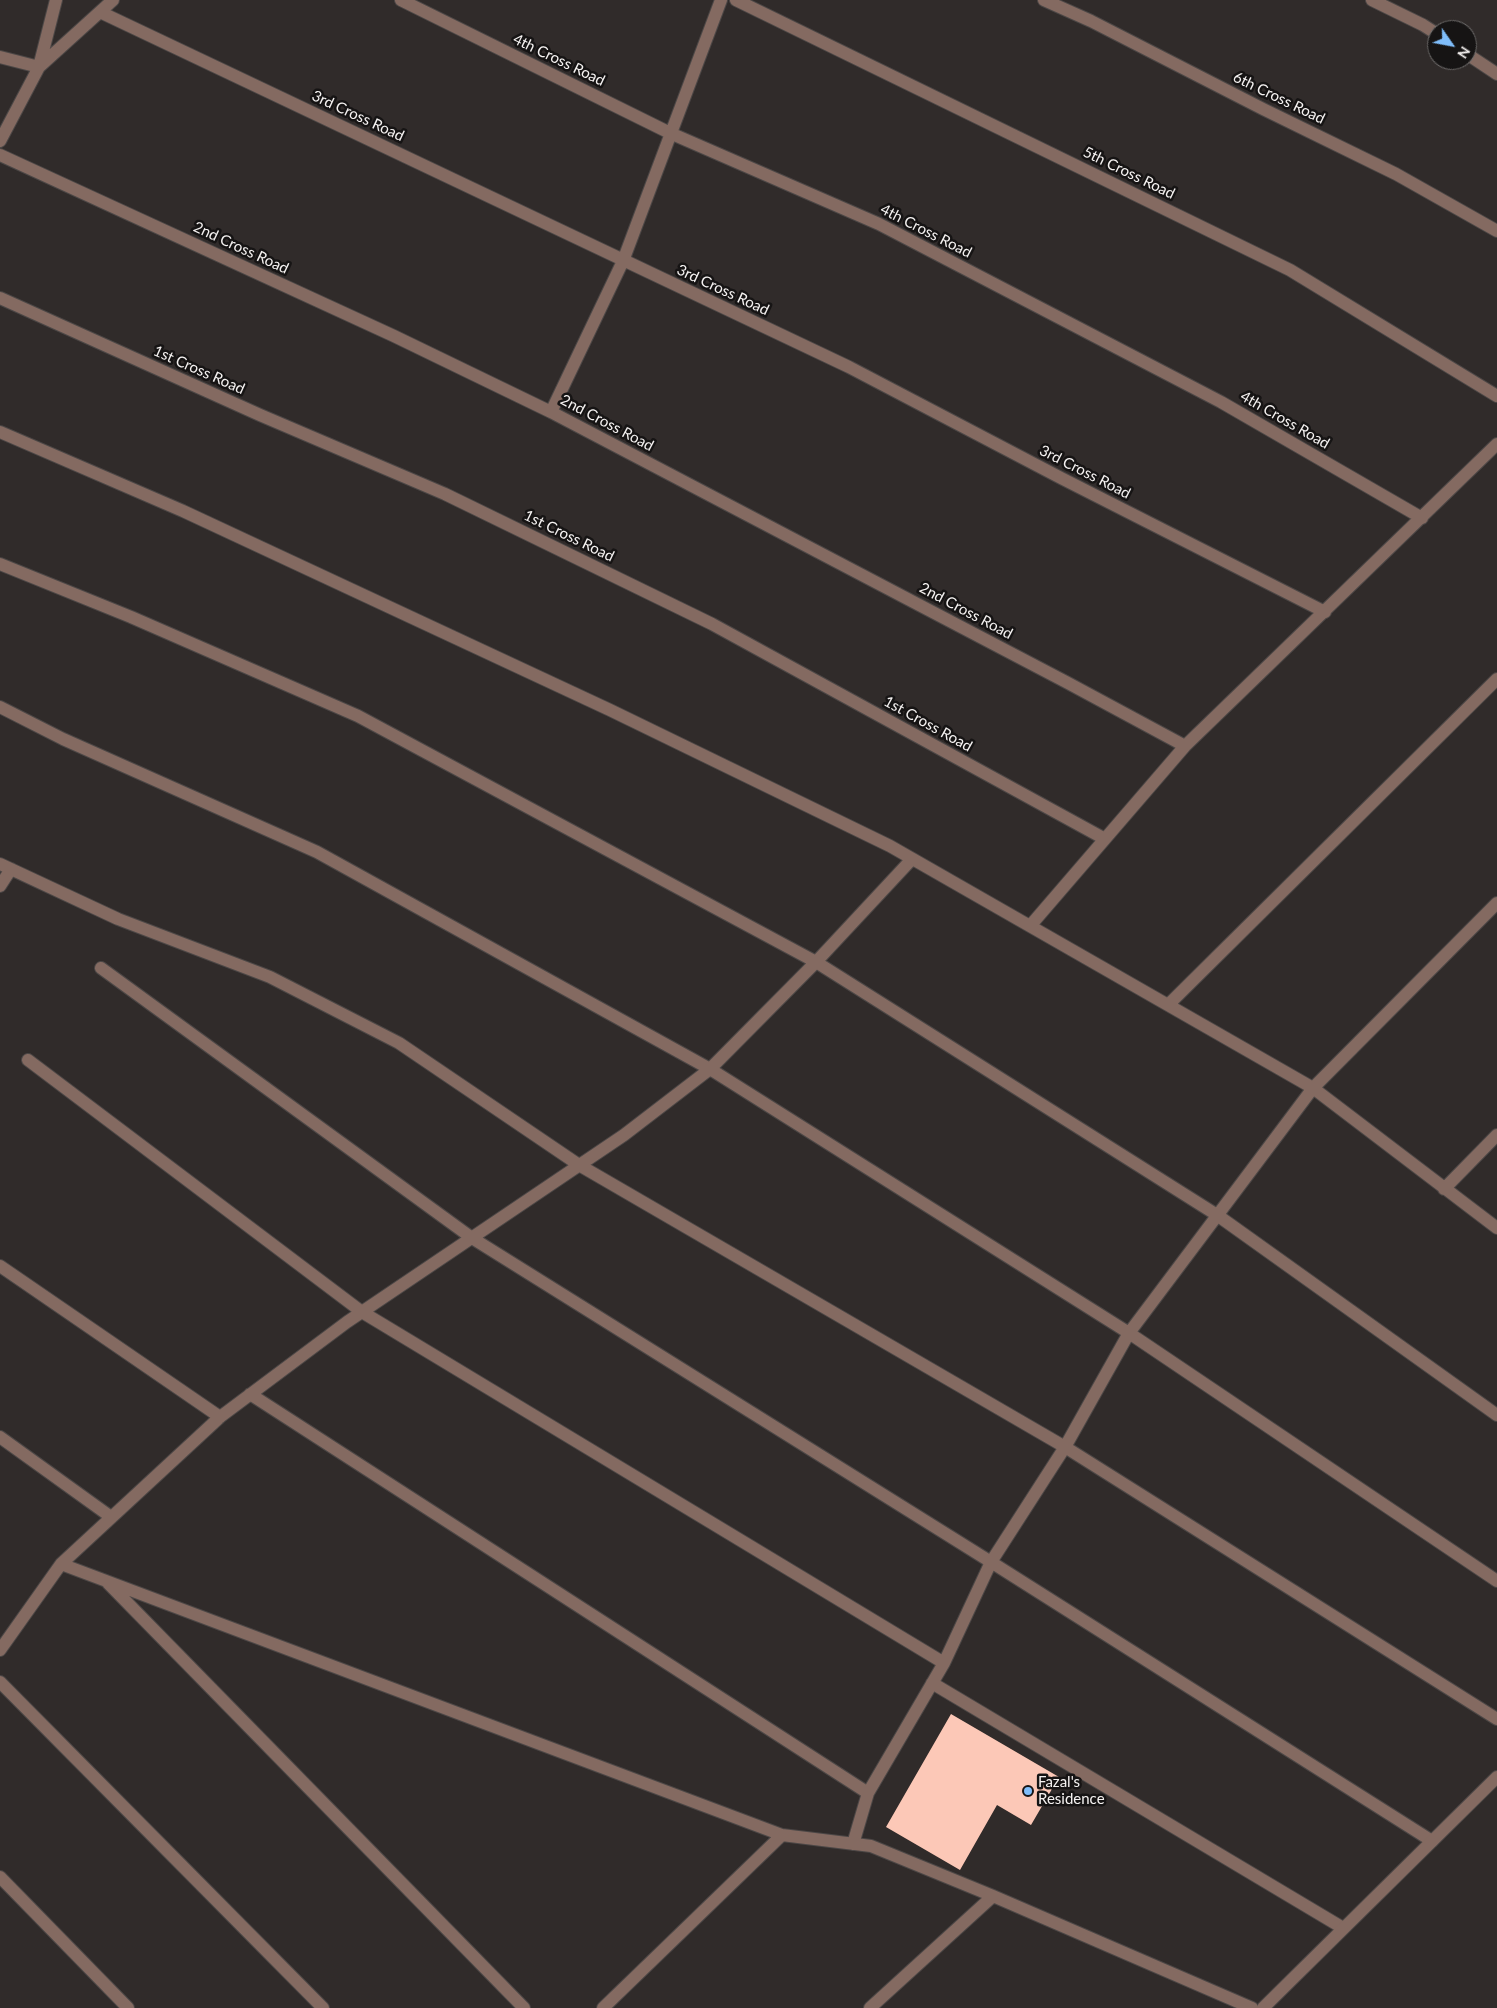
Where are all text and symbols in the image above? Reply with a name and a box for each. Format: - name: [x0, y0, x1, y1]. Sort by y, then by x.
- north arrow: [1427, 20, 1477, 70]
- street label: 4th Cross Road: [510, 30, 608, 90]
- text: N: [1454, 44, 1474, 62]
- street label: 6th Cross Road: [1230, 68, 1328, 128]
- street label: 3rd Cross Road: [309, 87, 407, 145]
- street label: 5th Cross Road: [1080, 143, 1178, 203]
- street label: 4th Cross Road: [877, 200, 975, 262]
- street label: 2nd Cross Road: [191, 218, 291, 278]
- street label: 3rd Cross Road: [674, 261, 772, 319]
- street label: 1st Cross Road: [151, 342, 247, 398]
- street label: 4th Cross Road: [1237, 387, 1333, 453]
- street label: 2nd Cross Road: [557, 391, 657, 455]
- street label: 3rd Cross Road: [1036, 441, 1134, 503]
- street label: 1st Cross Road: [521, 506, 617, 566]
- street label: 2nd Cross Road: [916, 579, 1016, 643]
- street label: 1st Cross Road: [881, 692, 975, 756]
- place label: Fazal's Residence: [1038, 1773, 1105, 1808]
- marker: Fazal's Residence: [1022, 1785, 1034, 1797]

